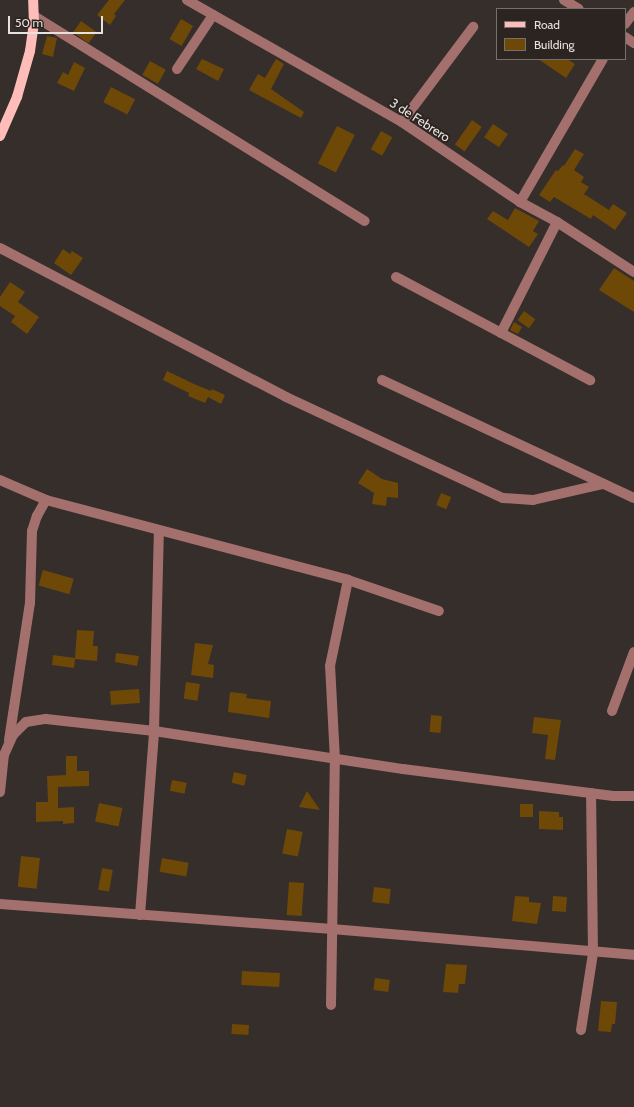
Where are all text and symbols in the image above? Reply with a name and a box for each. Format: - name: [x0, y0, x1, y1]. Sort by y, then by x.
- scale bar: [10, 8, 105, 34]
- legend: [496, 8, 626, 60]
- text: 50 m: [15, 15, 43, 30]
- text: Road: [534, 17, 560, 32]
- text: Building: [534, 37, 575, 52]
- street label: 3 de Febrero: [387, 95, 453, 145]

